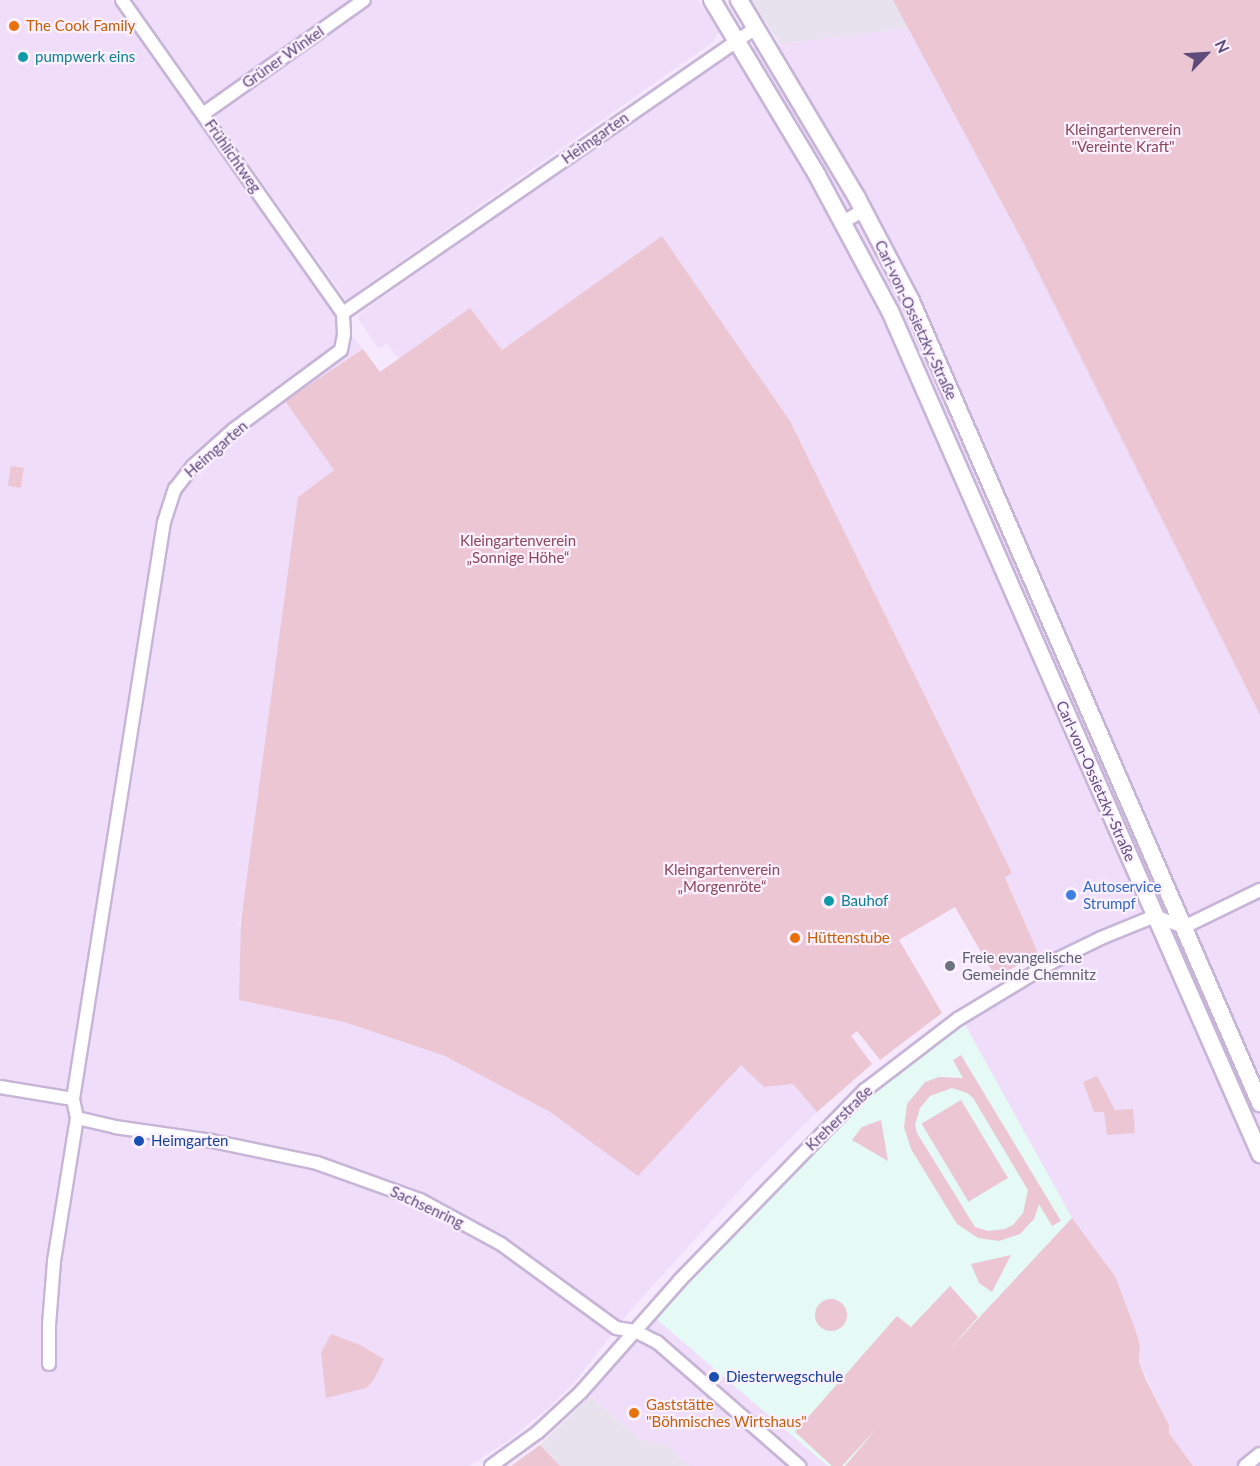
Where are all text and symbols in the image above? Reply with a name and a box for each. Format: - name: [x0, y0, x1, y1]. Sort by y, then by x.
- place label: The Cook Family: [26, 17, 135, 35]
- marker: The Cook Family: [7, 19, 21, 33]
- street label: Grüner Winkel: [238, 22, 328, 92]
- north arrow: [1176, 24, 1236, 84]
- text: N: [1212, 37, 1234, 56]
- place label: pumpwerk eins: [35, 48, 135, 66]
- marker: pumpwerk eins: [16, 50, 30, 64]
- street label: Heimgarten: [558, 108, 632, 168]
- street label: Frühlichtweg: [201, 116, 265, 196]
- park label: Kleingartenverein "Vereinte Kraft": [1065, 120, 1181, 155]
- street label: Carl-von-Ossietzky-Straße: [871, 237, 961, 403]
- street label: Heimgarten: [181, 417, 251, 481]
- park label: Kleingartenverein „Sonnige Höhe“: [460, 531, 576, 566]
- street label: Carl-von-Ossietzky-Straße: [1052, 698, 1140, 864]
- park label: Kleingartenverein „Morgenröte“: [664, 860, 780, 895]
- place label: Autoservice Strumpf: [1083, 877, 1161, 912]
- marker: Autoservice Strumpf: [1064, 888, 1078, 902]
- place label: Bauhof: [841, 892, 888, 910]
- marker: Bauhof: [822, 894, 836, 908]
- place label: Hüttenstube: [807, 929, 890, 947]
- marker: Hüttenstube: [788, 931, 802, 945]
- place label: Freie evangelische Gemeinde Chemnitz: [962, 948, 1096, 983]
- marker: Freie evangelische Gemeinde Chemnitz: [943, 959, 957, 973]
- street label: Kreherstraße: [802, 1082, 876, 1154]
- place label: Heimgarten: [151, 1132, 228, 1150]
- marker: Heimgarten: [132, 1134, 146, 1148]
- street label: Sachsenring: [387, 1182, 467, 1232]
- place label: Diesterwegschule: [726, 1368, 843, 1386]
- marker: Diesterwegschule: [707, 1370, 721, 1384]
- place label: Gaststätte "Böhmisches Wirtshaus": [646, 1395, 807, 1430]
- marker: Gaststätte "Böhmisches Wirtshaus": [627, 1406, 641, 1420]

